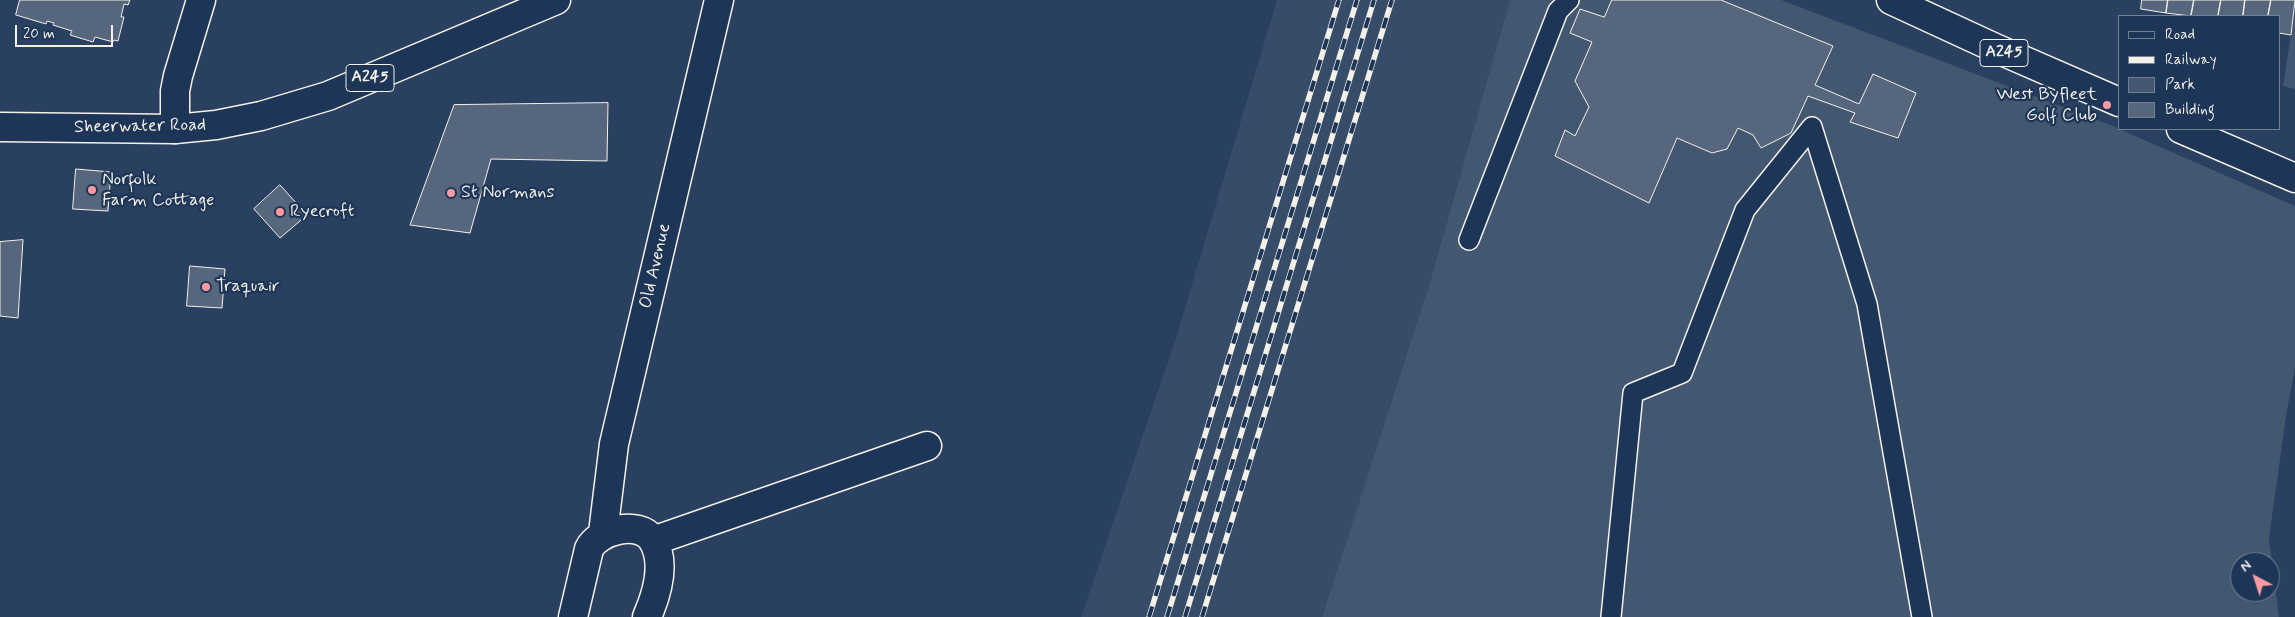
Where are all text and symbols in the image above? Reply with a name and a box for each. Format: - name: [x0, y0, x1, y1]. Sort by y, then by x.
- scale bar: [18, 15, 115, 47]
- legend: [2118, 15, 2280, 130]
- text: 20 m: [23, 24, 55, 44]
- text: Road: [2165, 25, 2195, 45]
- road number: A245: [1980, 40, 2028, 66]
- text: Railway: [2165, 50, 2217, 70]
- road number: A245: [346, 64, 394, 92]
- text: Park: [2165, 75, 2195, 95]
- place label: West Byfleet Golf Club: [1996, 84, 2097, 126]
- marker: West Byfleet Golf Club: [2101, 99, 2113, 111]
- text: Building: [2165, 100, 2215, 120]
- street label: Sheerwater Road: [74, 115, 206, 139]
- place label: Norfolk Farm Cottage: [102, 169, 214, 212]
- place label: St Normans: [461, 182, 554, 204]
- marker: Norfolk Farm Cottage: [86, 184, 98, 196]
- marker: St Normans: [445, 187, 457, 199]
- place label: Ryecroft: [290, 201, 354, 223]
- marker: Ryecroft: [274, 206, 286, 218]
- street label: Old Avenue: [636, 221, 676, 311]
- place label: Traquair: [216, 276, 280, 298]
- marker: Traquair: [200, 281, 212, 293]
- north arrow: [2230, 552, 2280, 602]
- text: N: [2237, 556, 2255, 576]

